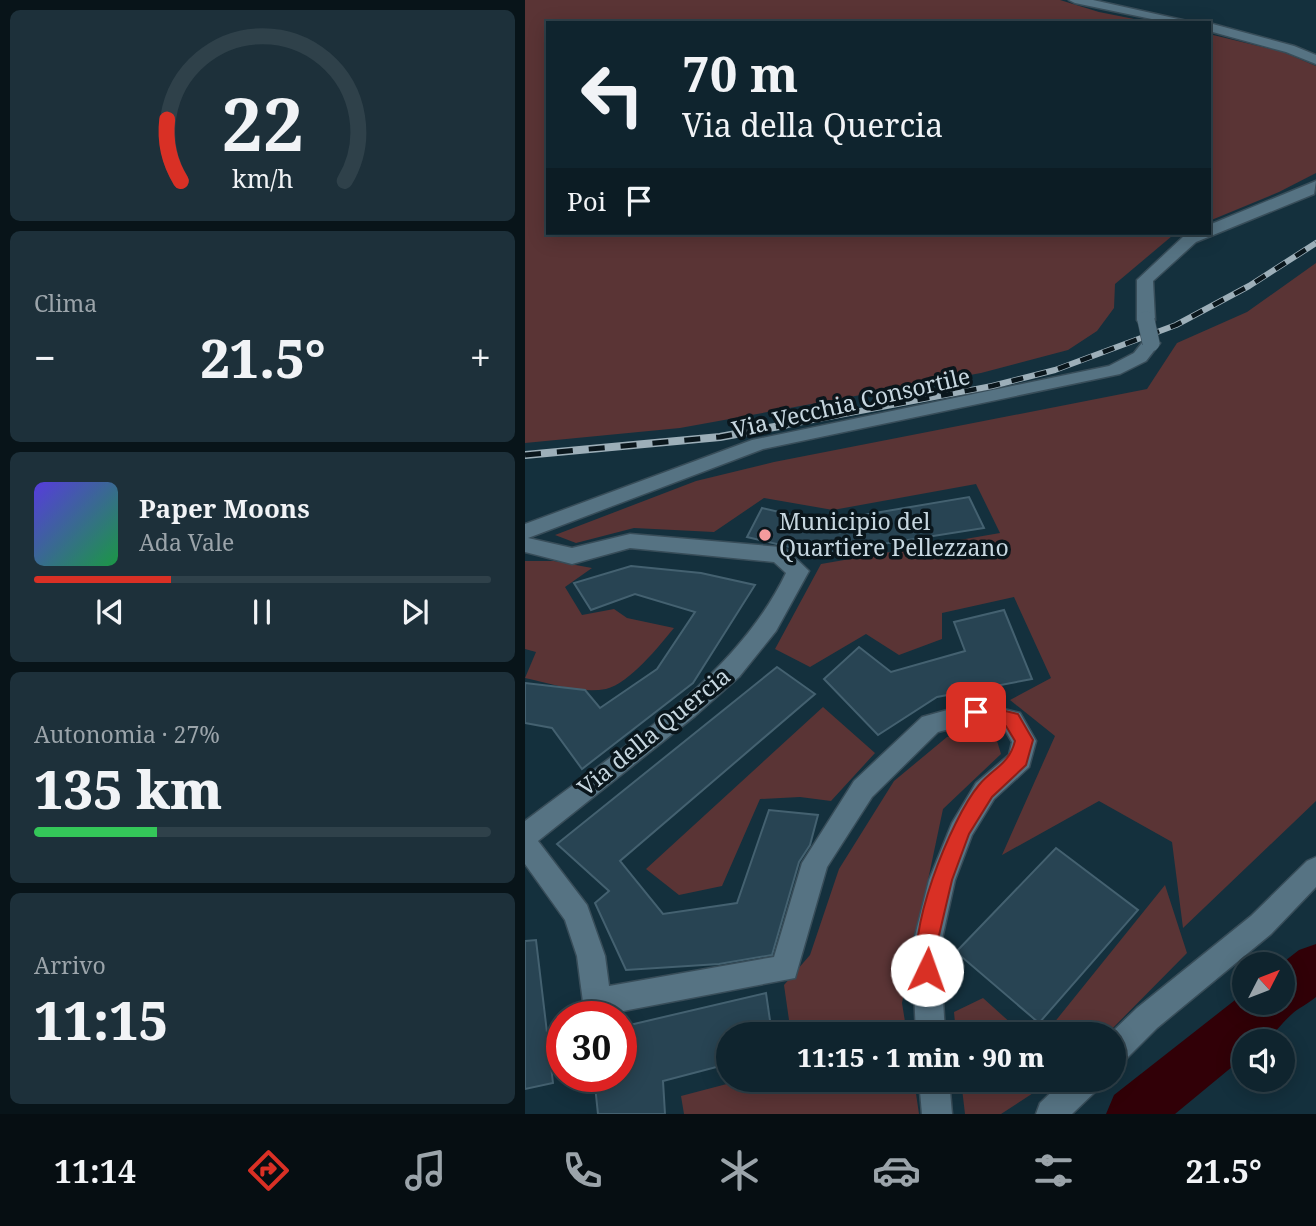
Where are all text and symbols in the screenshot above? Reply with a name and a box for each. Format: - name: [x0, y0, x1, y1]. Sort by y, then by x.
- text: 70 m: [682, 40, 798, 106]
- icon: left: [567, 49, 658, 140]
- text: 22: [221, 74, 304, 173]
- text: Via della Quercia: [682, 103, 943, 146]
- text: km/h: [232, 161, 293, 195]
- icon: arrive: [620, 182, 658, 220]
- text: Poi: [567, 183, 606, 219]
- text: Clima: [34, 287, 97, 319]
- text: 21.5°: [200, 322, 326, 393]
- text: −: [34, 331, 56, 383]
- text: +: [470, 331, 491, 383]
- street label: Via Vecchia Consortile: [729, 359, 973, 445]
- text: Paper Moons: [139, 490, 310, 526]
- place label: Municipio del Quartiere Pellezzano: [779, 505, 1009, 563]
- text: Ada Vale: [139, 526, 234, 558]
- marker: Municipio del Quartiere Pellezzano: [757, 527, 773, 543]
- icon: previous: [91, 593, 129, 631]
- icon: pause: [243, 593, 281, 631]
- icon: next: [396, 593, 434, 631]
- street label: Via della Quercia: [570, 660, 736, 803]
- pin: [946, 682, 1006, 742]
- icon: arrive: [957, 693, 995, 731]
- text: Autonomia · 27%: [34, 718, 220, 750]
- text: 135 km: [34, 753, 222, 824]
- position arrow: [890, 933, 964, 1007]
- text: Arrivo: [34, 949, 106, 981]
- north arrow: [1232, 952, 1295, 1015]
- map controls: [1232, 952, 1295, 1092]
- text: 11:15: [34, 984, 168, 1055]
- speed limit sign: 30: [546, 1001, 637, 1092]
- button: sound: [1232, 1029, 1295, 1092]
- text: 11:15 · 1 min · 90 m: [797, 1039, 1045, 1075]
- icon: directions: [244, 1146, 293, 1195]
- icon: music: [401, 1146, 450, 1195]
- icon: phone: [558, 1146, 607, 1195]
- icon: climate: [715, 1146, 764, 1195]
- icon: car: [872, 1146, 921, 1195]
- icon: filters: [1029, 1146, 1078, 1195]
- text: 11:14: [54, 1149, 136, 1192]
- text: 21.5°: [1185, 1149, 1262, 1192]

